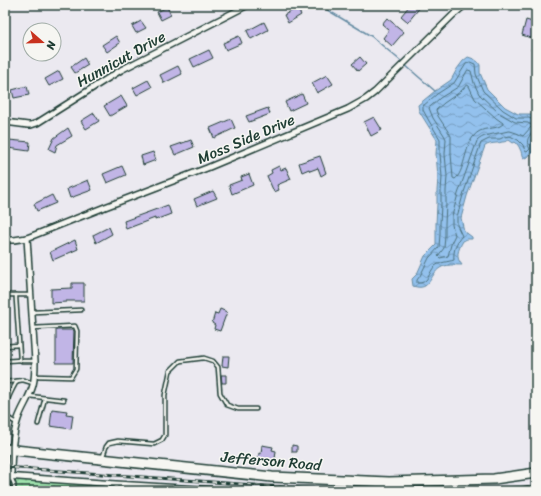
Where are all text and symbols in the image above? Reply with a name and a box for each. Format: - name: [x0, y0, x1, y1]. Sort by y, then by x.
- north arrow: [22, 22, 62, 62]
- street label: Hunnicut Drive: [71, 24, 171, 94]
- text: N: [41, 37, 62, 52]
- street label: Moss Side Drive: [193, 107, 299, 171]
- street label: Jefferson Road: [219, 444, 323, 478]

